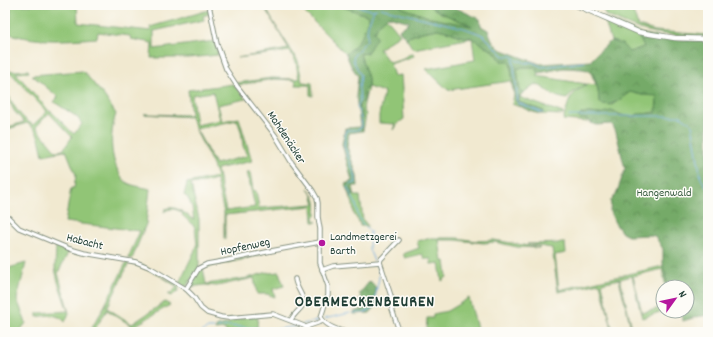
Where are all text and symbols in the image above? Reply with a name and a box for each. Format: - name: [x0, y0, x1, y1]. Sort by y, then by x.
- street label: Mahdenäcker: [262, 108, 310, 168]
- park label: Hangenwald: [636, 185, 692, 202]
- place label: Landmetzgerei Barth: [330, 229, 397, 260]
- street label: Habacht: [64, 230, 105, 255]
- street label: Hopfenweg: [219, 234, 272, 261]
- marker: Landmetzgerei Barth: [317, 238, 327, 248]
- north arrow: [655, 279, 695, 319]
- text: N: [674, 288, 690, 302]
- district label: OBERMECKENBEUREN: [295, 291, 435, 314]

